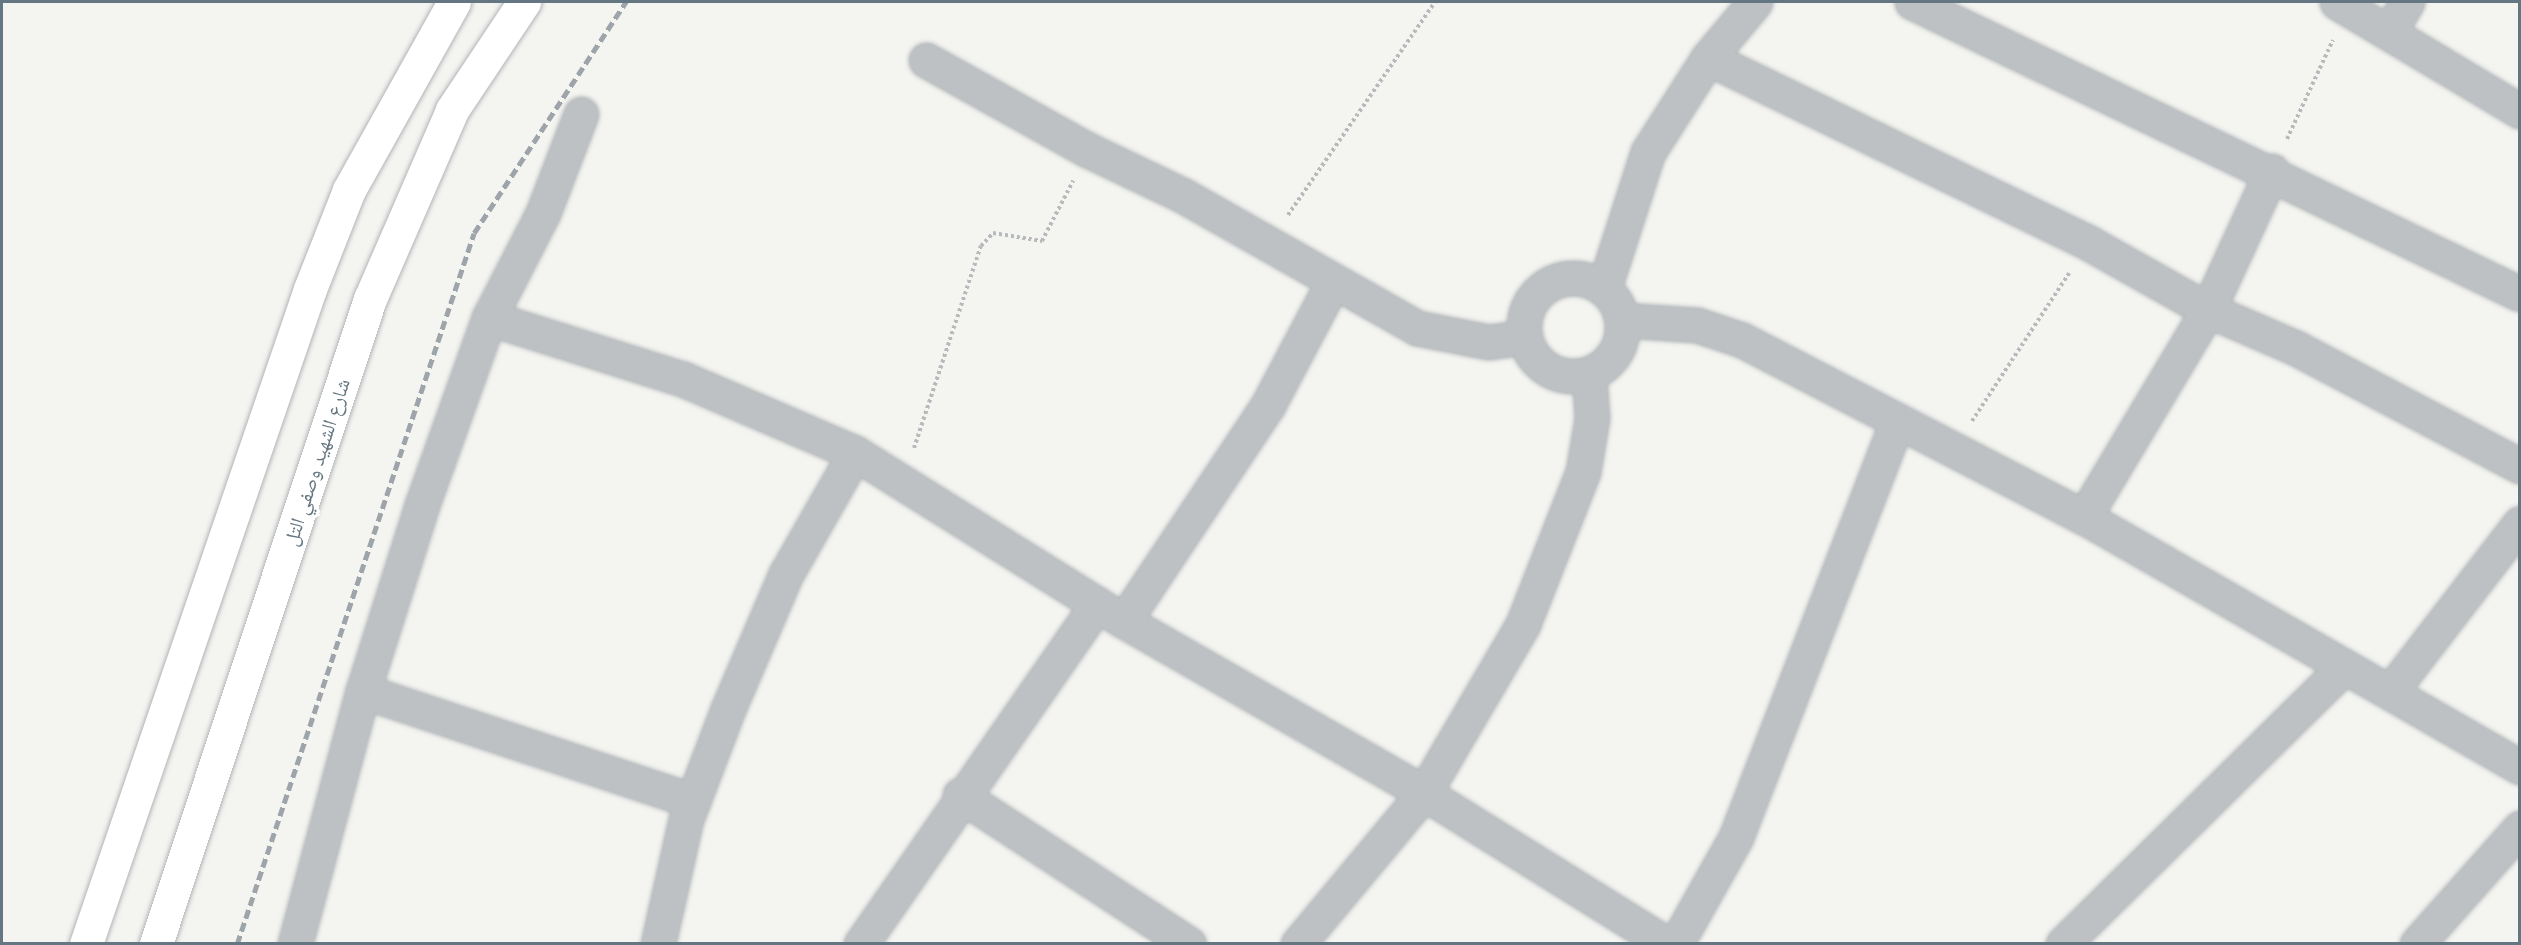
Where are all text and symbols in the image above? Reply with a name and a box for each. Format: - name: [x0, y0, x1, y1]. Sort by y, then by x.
- street label: شارع الشهيد وصفي التل: [278, 375, 354, 549]

